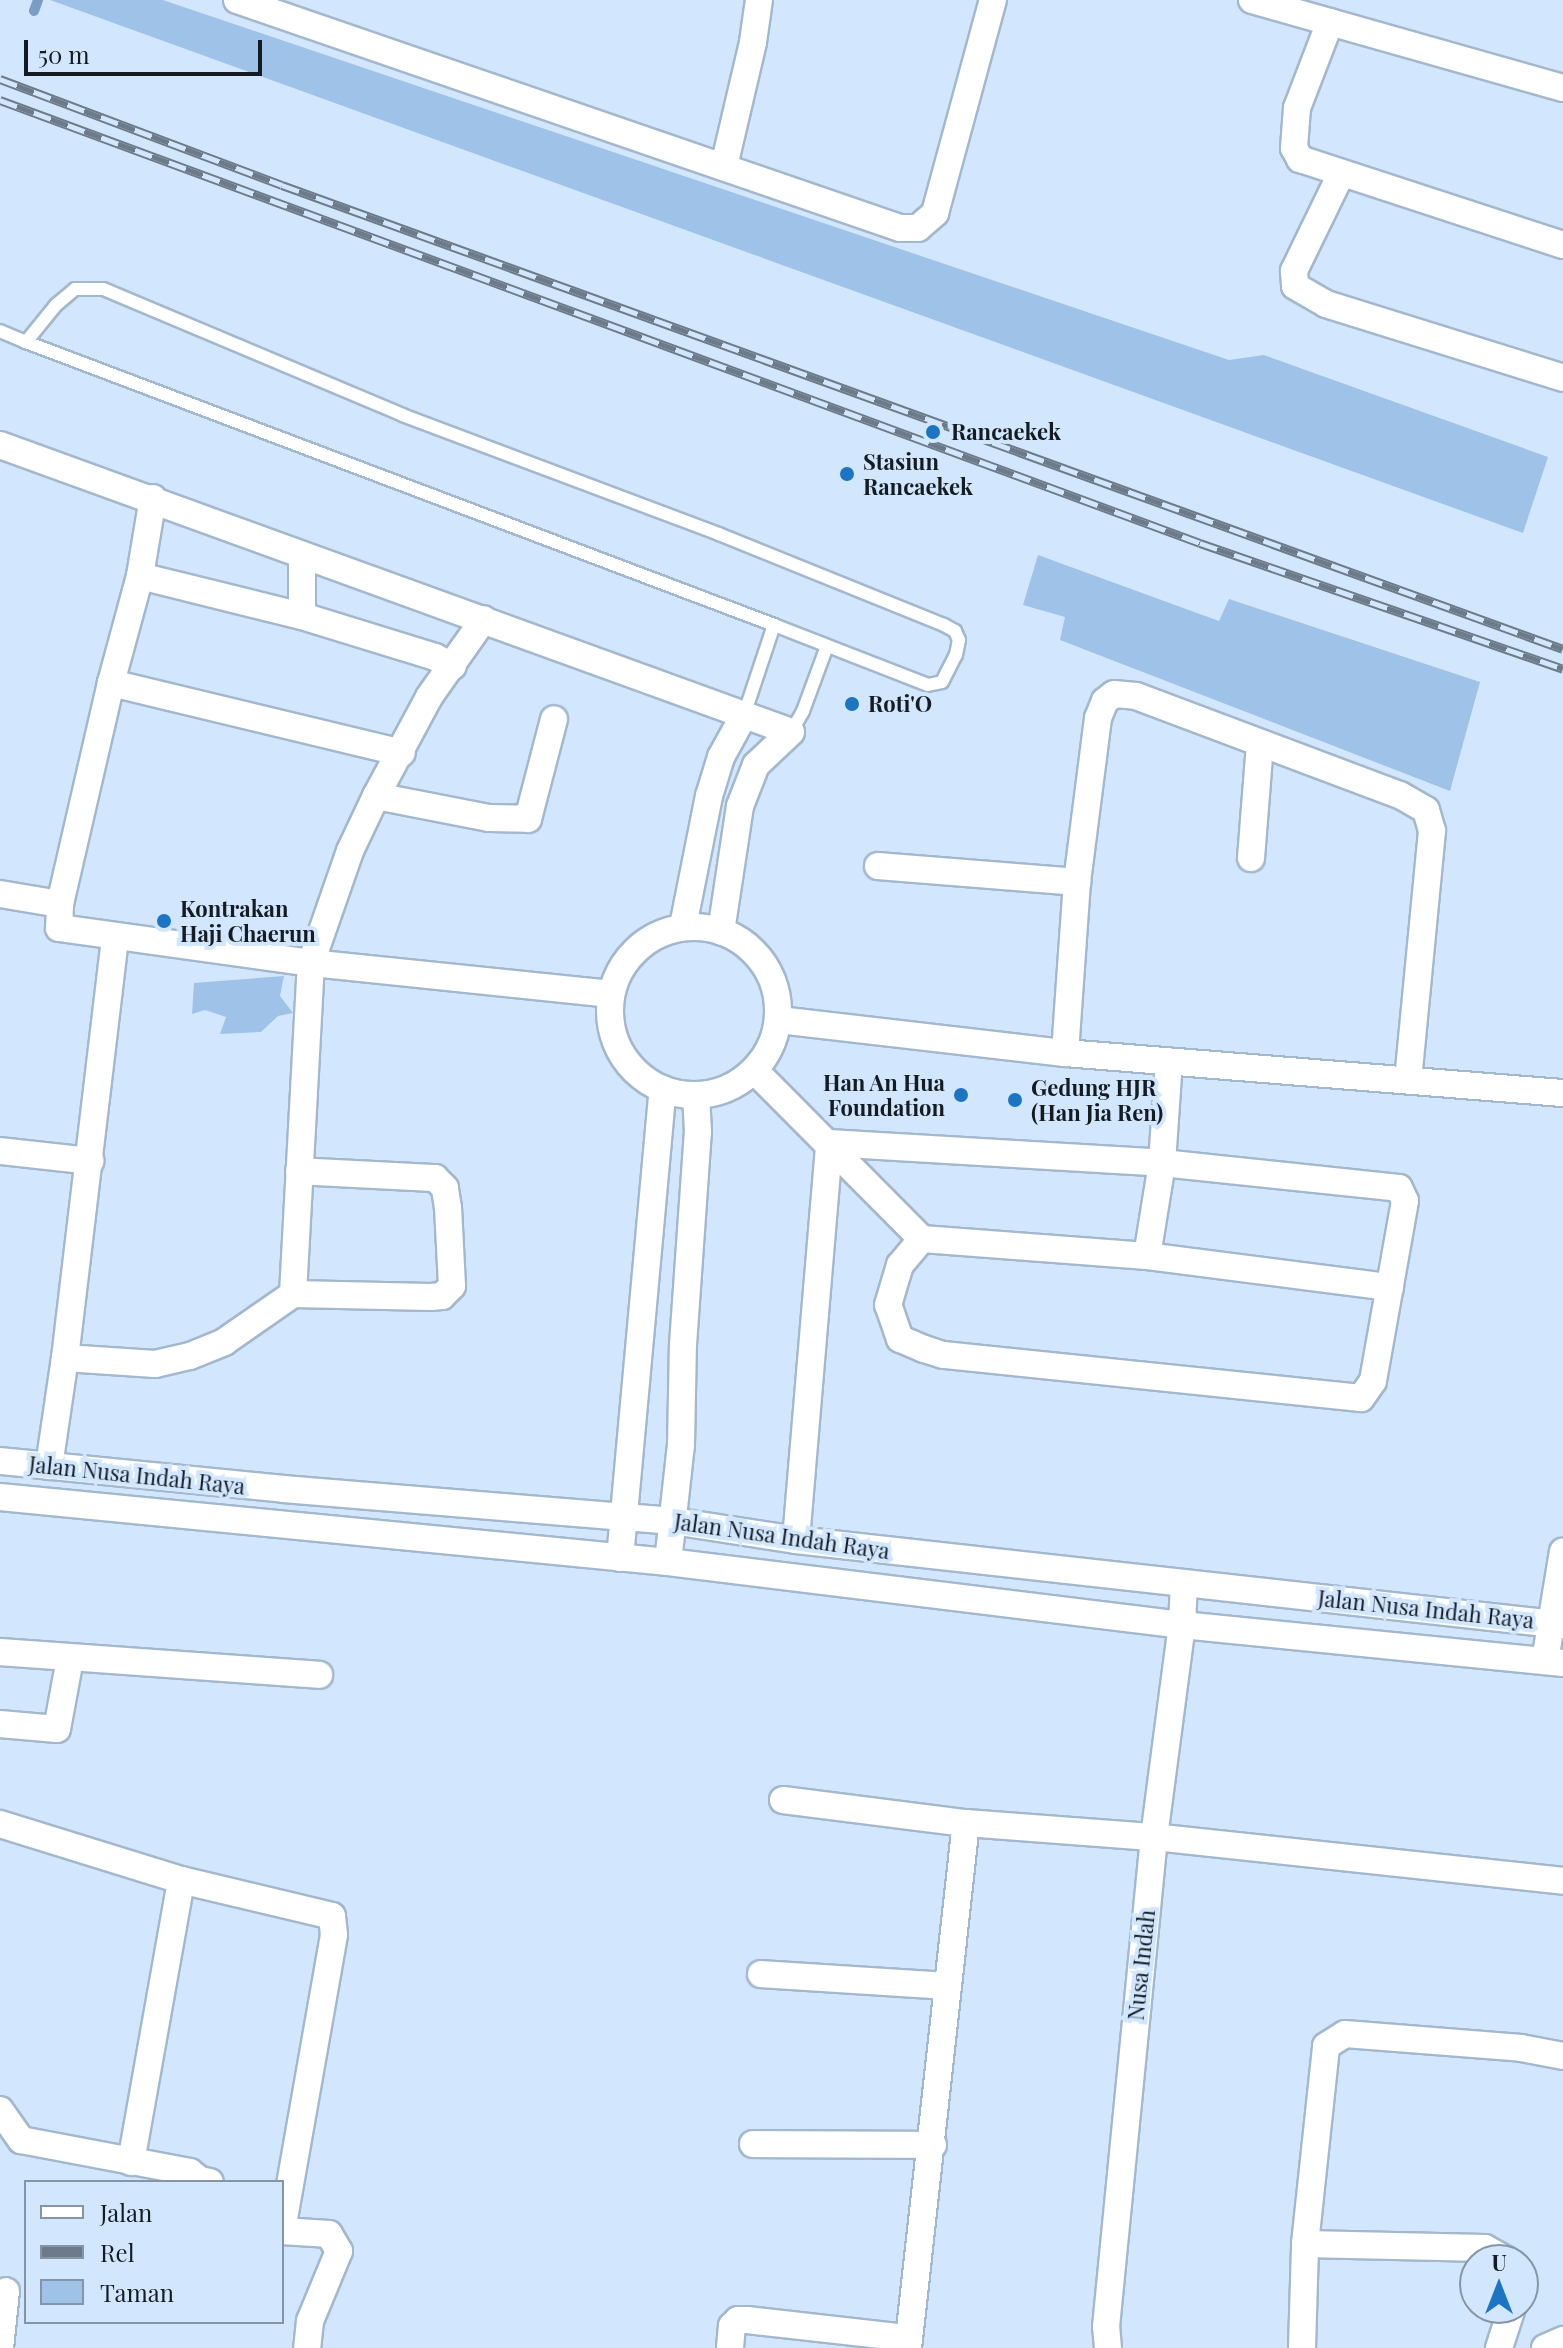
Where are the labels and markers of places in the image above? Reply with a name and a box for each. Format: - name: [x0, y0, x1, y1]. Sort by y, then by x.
- place label: Rancaekek: [951, 419, 1061, 445]
- marker: Rancaekek: [922, 421, 944, 443]
- place label: Stasiun Rancaekek: [863, 448, 973, 500]
- marker: Stasiun Rancaekek: [838, 465, 856, 483]
- place label: Roti'O: [868, 691, 932, 717]
- marker: Roti'O: [843, 695, 861, 713]
- place label: Kontrakan Haji Chaerun: [180, 895, 316, 946]
- marker: Kontrakan Haji Chaerun: [155, 912, 173, 930]
- place label: Han An Hua Foundation: [822, 1069, 945, 1120]
- place label: Gedung HJR (Han Jia Ren): [1031, 1074, 1163, 1126]
- marker: Han An Hua Foundation: [952, 1086, 970, 1104]
- marker: Gedung HJR (Han Jia Ren): [1006, 1091, 1024, 1109]

